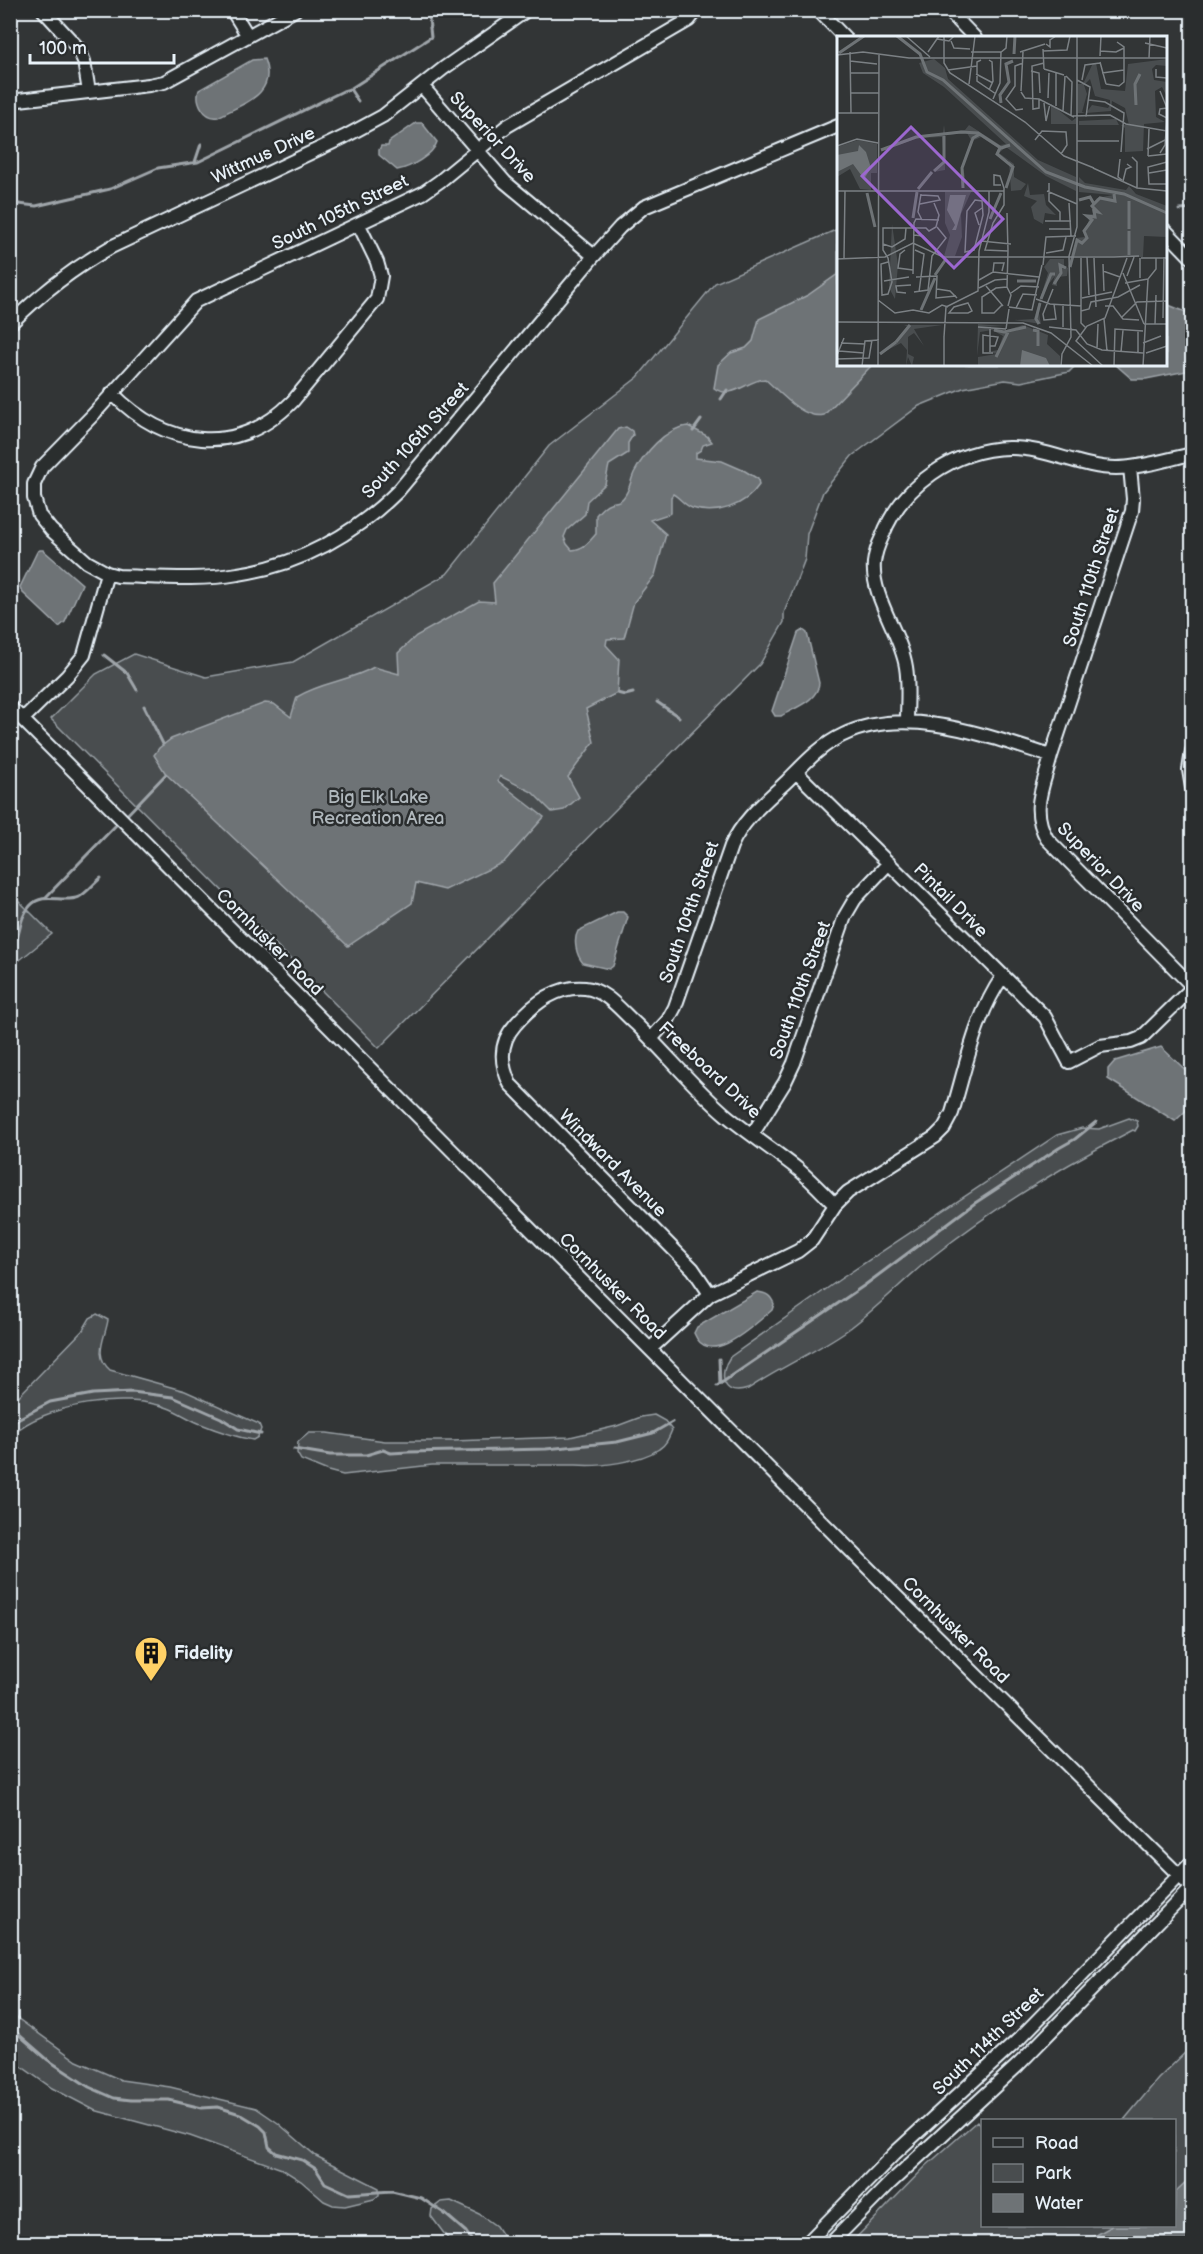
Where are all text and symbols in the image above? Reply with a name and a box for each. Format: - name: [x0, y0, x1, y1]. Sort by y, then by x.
- scale bar: [30, 27, 174, 65]
- inset map: [837, 36, 1167, 366]
- text: 100 m: [39, 38, 87, 59]
- street label: Superior Drive: [445, 88, 540, 187]
- street label: Wittmus Drive: [208, 122, 319, 189]
- street label: South 105th Street: [269, 170, 412, 254]
- street label: South 106th Street: [358, 378, 473, 503]
- street label: South 110th Street: [1059, 504, 1124, 649]
- park label: Big Elk Lake Recreation Area: [311, 787, 445, 829]
- street label: Superior Drive: [1053, 818, 1149, 917]
- street label: South 109th Street: [655, 838, 724, 986]
- street label: Pintail Drive: [909, 859, 992, 942]
- street label: Cornhusker Road: [212, 885, 327, 1000]
- street label: South 110th Street: [766, 918, 835, 1062]
- street label: Freeboard Drive: [654, 1018, 765, 1123]
- street label: Windward Avenue: [555, 1105, 671, 1222]
- street label: Cornhusker Road: [555, 1229, 670, 1344]
- street label: Cornhusker Road: [898, 1573, 1013, 1688]
- building icon: Fidelity: [133, 1635, 169, 1682]
- place label: Fidelity: [174, 1643, 233, 1664]
- street label: South 114th Street: [929, 1983, 1048, 2099]
- legend: [981, 2119, 1176, 2227]
- text: Road: [1035, 2133, 1079, 2154]
- text: Park: [1035, 2163, 1071, 2184]
- text: Water: [1035, 2193, 1083, 2214]

